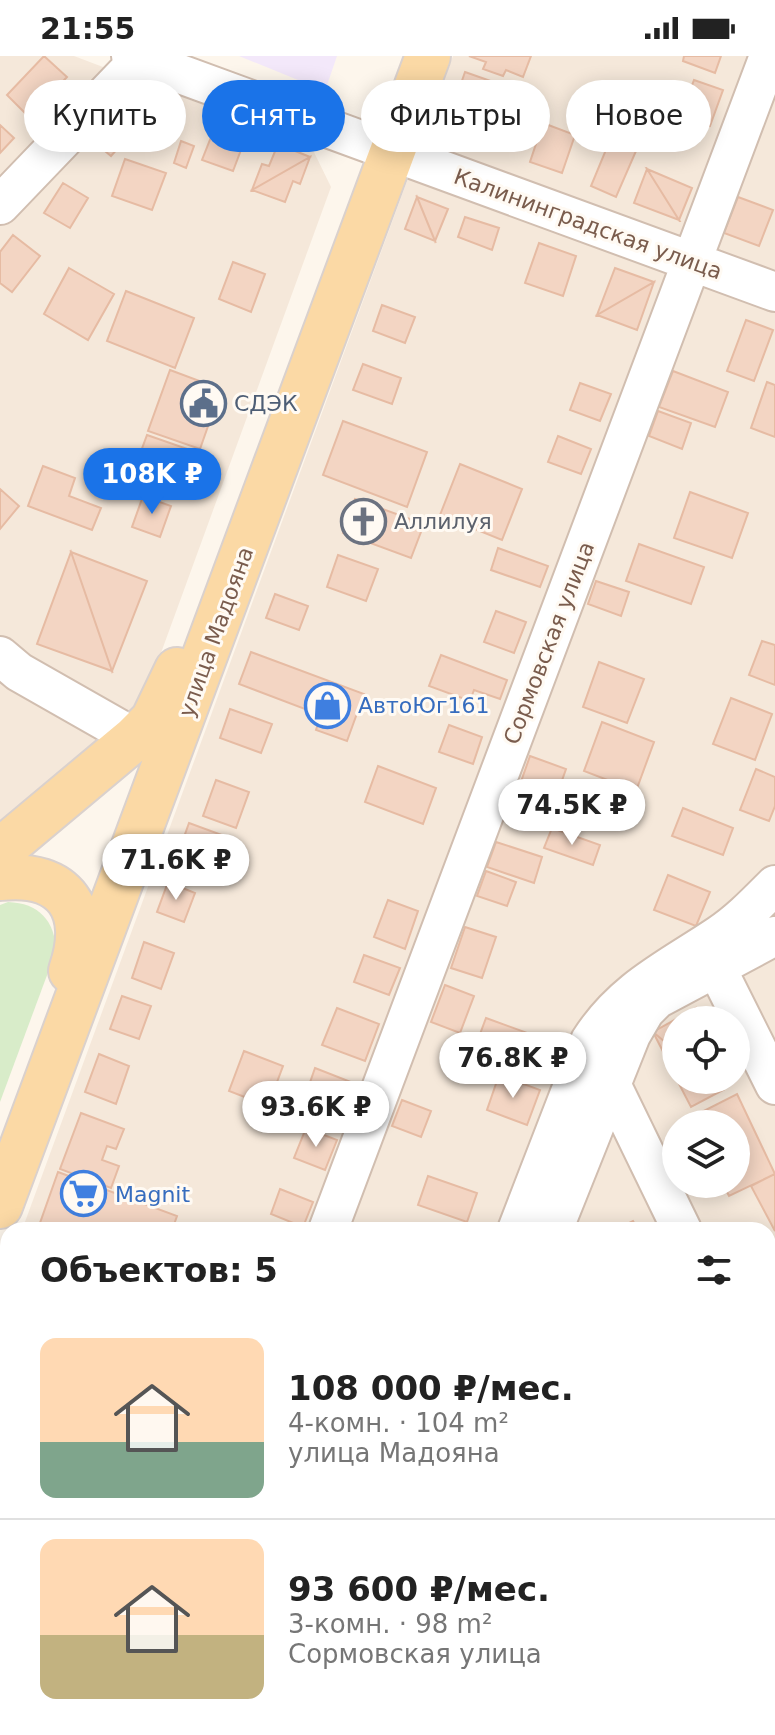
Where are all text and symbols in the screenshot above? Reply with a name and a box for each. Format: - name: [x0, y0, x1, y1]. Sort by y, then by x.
- text: 21:55: [40, 11, 136, 46]
- chip: Купить: [24, 80, 186, 152]
- chip: Снять: [202, 80, 345, 152]
- chip: Фильтры: [361, 80, 550, 152]
- chip: Новое: [566, 80, 711, 152]
- street label: Калининградская улица: [450, 164, 726, 284]
- public building icon: СДЭК: [179, 379, 227, 427]
- place label: СДЭК: [234, 391, 298, 416]
- pin: 108K ₽: [87, 448, 217, 516]
- text: 108K ₽: [101, 459, 203, 489]
- church icon: Аллилуя: [339, 497, 387, 545]
- place label: Аллилуя: [394, 509, 492, 534]
- street label: Сормовская улица: [499, 538, 599, 748]
- street label: улица Мадояна: [174, 544, 258, 720]
- shop icon: АвтоЮг161: [303, 681, 351, 729]
- place label: АвтоЮг161: [358, 693, 490, 718]
- pin: 74.5K ₽: [498, 779, 646, 847]
- text: 74.5K ₽: [516, 790, 628, 820]
- pin: 71.6K ₽: [102, 834, 250, 902]
- text: 71.6K ₽: [120, 845, 232, 875]
- map controls: [662, 1006, 750, 1198]
- button: locate: [662, 1006, 750, 1094]
- pin: 76.8K ₽: [439, 1032, 587, 1100]
- text: 76.8K ₽: [457, 1043, 569, 1073]
- pin: 93.6K ₽: [242, 1081, 390, 1149]
- text: 93.6K ₽: [260, 1092, 372, 1122]
- button: layers: [662, 1110, 750, 1198]
- supermarket icon: Magnit: [60, 1170, 108, 1218]
- place label: Magnit: [115, 1182, 190, 1207]
- icon: filters: [692, 1248, 736, 1292]
- text: Объектов: 5: [40, 1250, 278, 1290]
- text: 108 000 ₽/мес.: [288, 1368, 574, 1408]
- icon: home: [104, 1370, 200, 1466]
- text: 4-комн. · 104 m²: [288, 1408, 509, 1438]
- text: улица Мадояна: [288, 1438, 500, 1468]
- text: 93 600 ₽/мес.: [288, 1569, 550, 1609]
- icon: home: [104, 1571, 200, 1667]
- text: 3-комн. · 98 m²: [288, 1609, 492, 1639]
- text: Сормовская улица: [288, 1639, 542, 1669]

